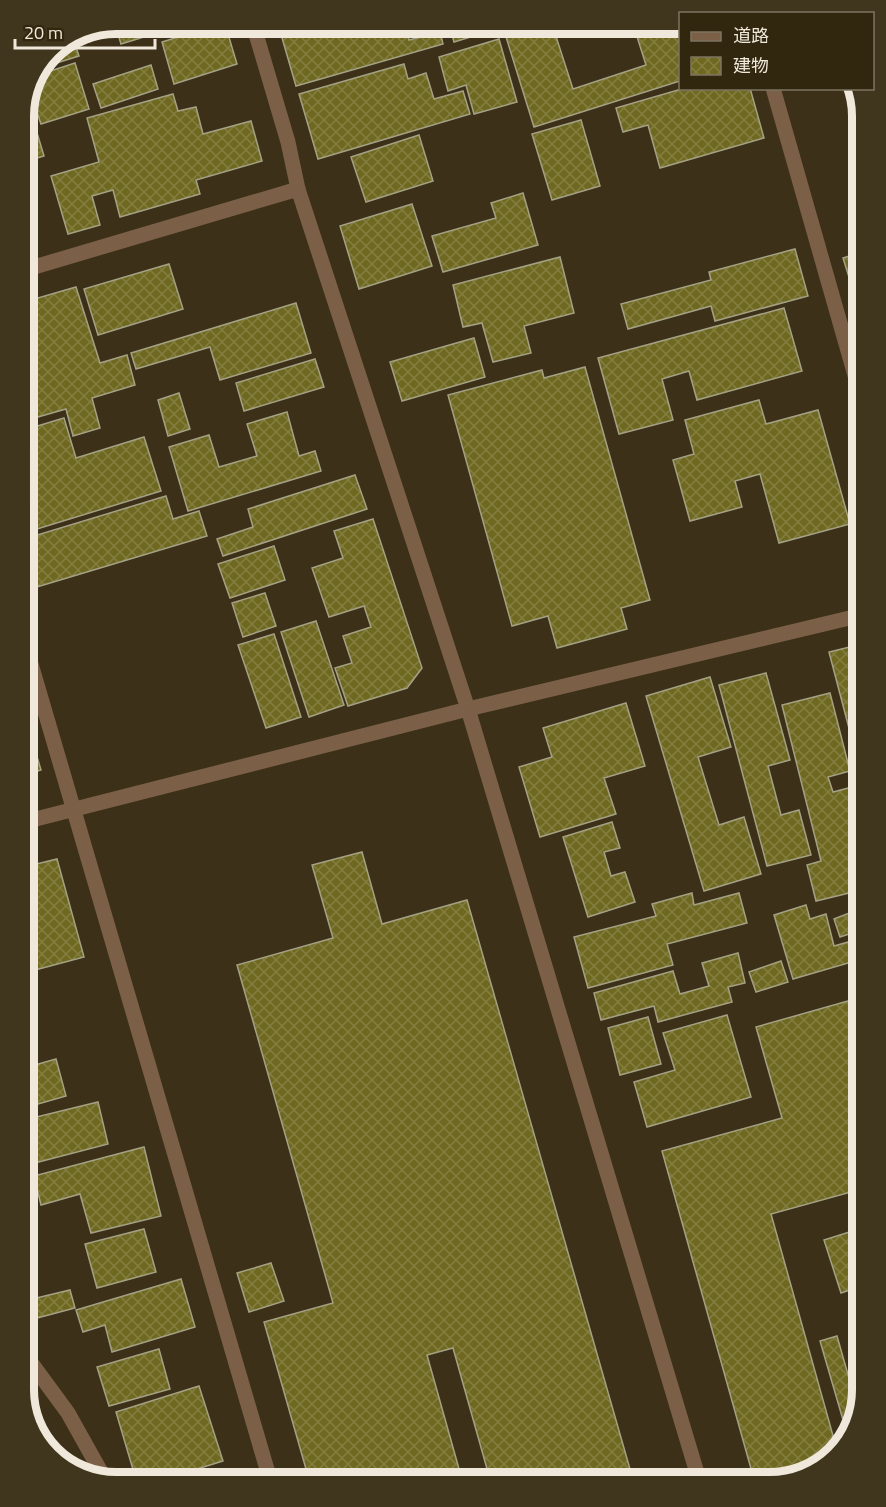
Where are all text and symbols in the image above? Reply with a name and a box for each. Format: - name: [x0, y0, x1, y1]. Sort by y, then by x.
- scale bar: [15, 12, 154, 50]
- legend: [679, 12, 874, 90]
- text: 20 m: [24, 19, 63, 46]
- text: 道路: [733, 22, 769, 49]
- text: 建物: [733, 52, 769, 79]

